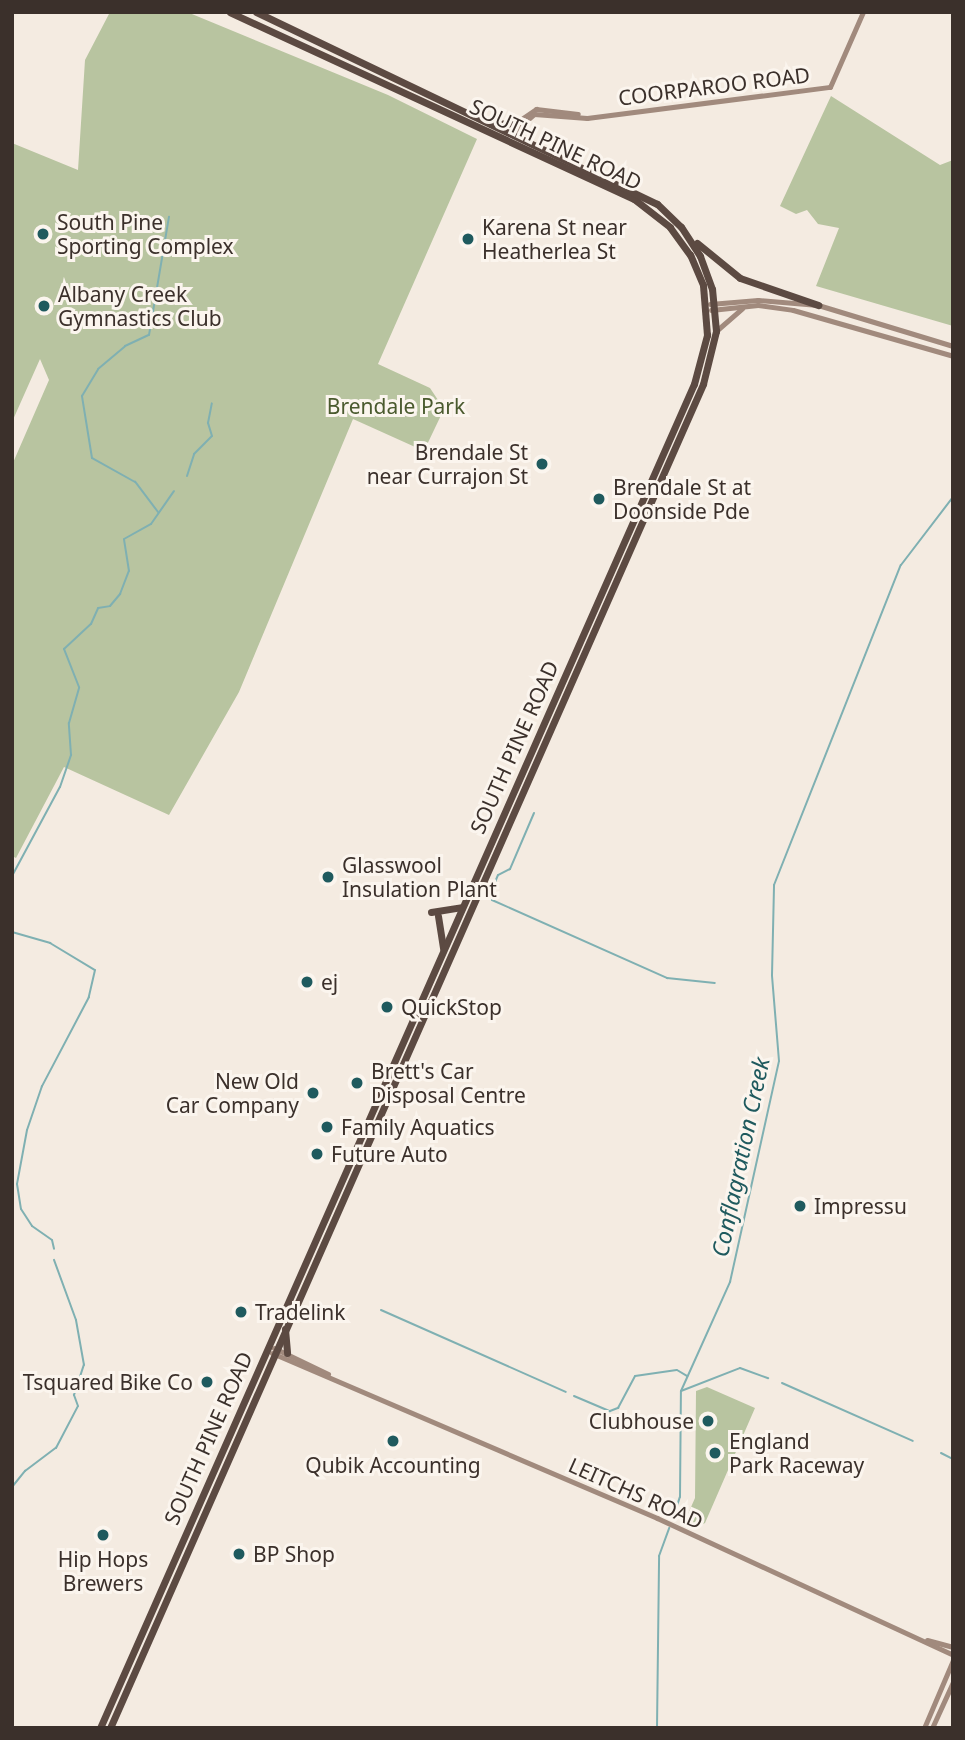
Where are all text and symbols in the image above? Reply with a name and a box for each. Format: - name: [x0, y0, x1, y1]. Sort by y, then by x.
- street label: COORPAROO ROAD: [617, 62, 811, 110]
- street label: SOUTH PINE ROAD: [466, 93, 646, 195]
- place label: South Pine Sporting Complex: [57, 209, 234, 259]
- place label: Karena St near Heatherlea St: [482, 214, 627, 264]
- marker: South Pine Sporting Complex: [35, 226, 51, 242]
- marker: Karena St near Heatherlea St: [460, 231, 476, 247]
- place label: Albany Creek Gymnastics Club: [58, 281, 222, 331]
- marker: Albany Creek Gymnastics Club: [36, 298, 52, 314]
- park label: Brendale Park: [327, 393, 465, 419]
- place label: Brendale St near Currajon St: [367, 439, 528, 489]
- marker: Brendale St near Currajon St: [534, 456, 550, 472]
- place label: Brendale St at Doonside Pde: [613, 474, 751, 524]
- marker: Brendale St at Doonside Pde: [591, 491, 607, 507]
- street label: SOUTH PINE ROAD: [465, 657, 563, 837]
- place label: Glasswool Insulation Plant: [342, 852, 497, 902]
- marker: Glasswool Insulation Plant: [320, 869, 336, 885]
- place label: ej: [321, 969, 338, 995]
- marker: ej: [299, 974, 315, 990]
- place label: QuickStop: [401, 994, 502, 1020]
- marker: QuickStop: [379, 999, 395, 1015]
- water label: Conflagration Creek: [705, 1055, 775, 1259]
- place label: Brett's Car Disposal Centre: [371, 1058, 526, 1108]
- place label: New Old Car Company: [166, 1068, 299, 1118]
- marker: Brett's Car Disposal Centre: [349, 1075, 365, 1091]
- marker: New Old Car Company: [305, 1085, 321, 1101]
- place label: Family Aquatics: [341, 1114, 495, 1140]
- marker: Family Aquatics: [319, 1119, 335, 1135]
- place label: Future Auto: [331, 1141, 448, 1167]
- marker: Future Auto: [309, 1146, 325, 1162]
- place label: Impressu: [814, 1193, 907, 1219]
- marker: Impressu: [792, 1198, 808, 1214]
- place label: Tradelink: [255, 1299, 345, 1325]
- marker: Tradelink: [233, 1304, 249, 1320]
- street label: SOUTH PINE ROAD: [159, 1348, 257, 1528]
- place label: Tsquared Bike Co: [23, 1369, 193, 1395]
- marker: Tsquared Bike Co: [199, 1374, 215, 1390]
- place label: Clubhouse: [589, 1408, 694, 1434]
- marker: Clubhouse: [700, 1413, 716, 1429]
- place label: England Park Raceway: [729, 1428, 864, 1478]
- marker: Qubik Accounting: [385, 1433, 401, 1449]
- marker: England Park Raceway: [707, 1445, 723, 1461]
- place label: Qubik Accounting: [305, 1452, 481, 1478]
- street label: LEITCHS ROAD: [565, 1452, 707, 1534]
- marker: Hip Hops Brewers: [95, 1527, 111, 1543]
- place label: BP Shop: [253, 1541, 335, 1567]
- place label: Hip Hops Brewers: [58, 1546, 148, 1596]
- marker: BP Shop: [231, 1546, 247, 1562]

